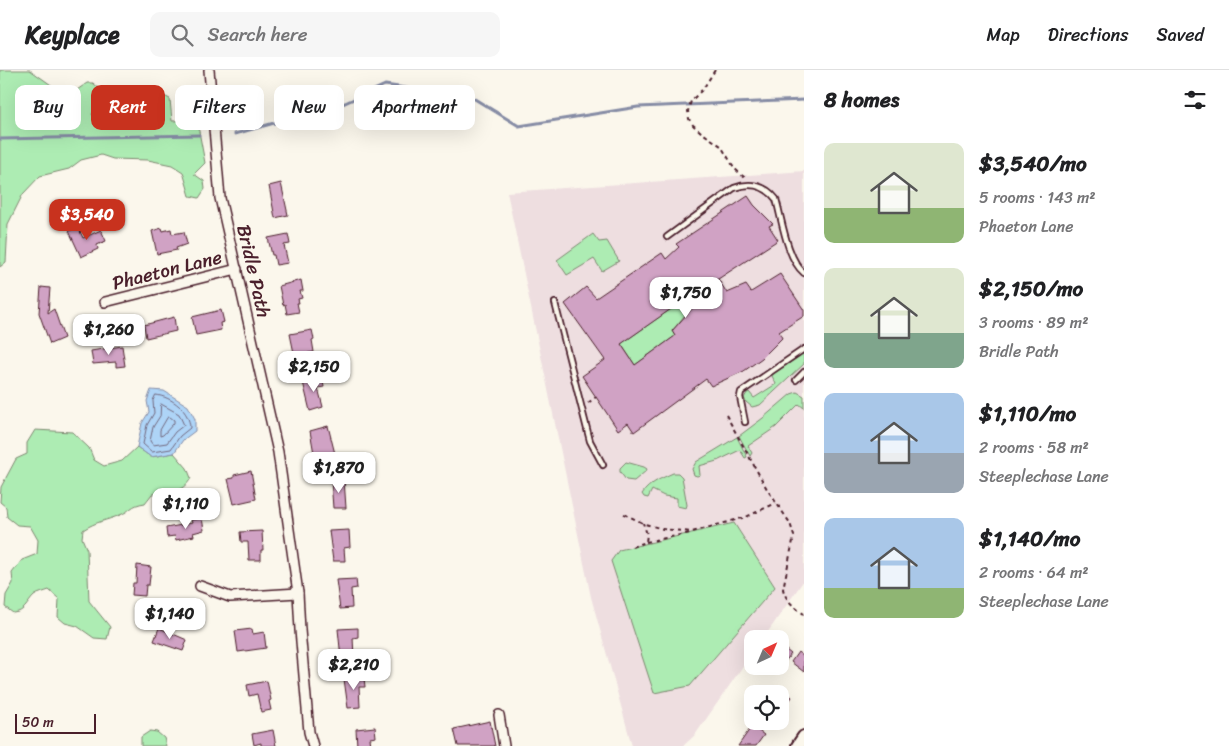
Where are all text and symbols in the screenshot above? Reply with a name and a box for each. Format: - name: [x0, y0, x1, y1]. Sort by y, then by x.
- search box: [150, 12, 500, 57]
- text: Keyplace: [25, 14, 120, 56]
- text: Search here: [208, 18, 308, 51]
- text: Map: [987, 19, 1020, 51]
- text: Directions: [1048, 19, 1129, 51]
- text: Saved: [1157, 19, 1204, 51]
- icon: search: [168, 21, 196, 49]
- text: 8 homes: [824, 81, 899, 119]
- chip: Buy: [15, 85, 81, 130]
- chip: Rent: [91, 85, 165, 130]
- chip: Filters: [175, 85, 264, 130]
- chip: New: [274, 85, 344, 130]
- chip: Apartment: [354, 85, 475, 130]
- icon: filters: [1181, 86, 1209, 114]
- text: $3,540/mo: [979, 145, 1087, 183]
- icon: home: [864, 163, 924, 223]
- text: 5 rooms · 143 m²: [979, 183, 1096, 212]
- pin: $3,540: [46, 198, 128, 241]
- text: $3,540: [60, 200, 114, 229]
- text: Phaeton Lane: [979, 212, 1073, 241]
- street label: Bridle Path: [227, 221, 281, 321]
- street label: Phaeton Lane: [109, 240, 226, 300]
- text: $2,150/mo: [979, 270, 1083, 308]
- pin: $1,750: [645, 276, 727, 319]
- text: $1,750: [661, 278, 711, 307]
- icon: home: [864, 288, 924, 348]
- text: 3 rooms · 89 m²: [979, 308, 1088, 337]
- pin: $1,260: [68, 314, 150, 356]
- text: $1,260: [84, 315, 134, 344]
- text: Bridle Path: [979, 337, 1059, 366]
- pin: $2,150: [273, 350, 355, 393]
- text: $2,150: [288, 352, 340, 381]
- text: $1,110/mo: [979, 395, 1076, 433]
- icon: home: [864, 413, 924, 473]
- text: 2 rooms · 58 m²: [979, 433, 1089, 462]
- pin: $1,870: [298, 452, 380, 494]
- text: $1,870: [314, 453, 364, 482]
- text: Steeplechase Lane: [979, 462, 1109, 491]
- pin: $1,110: [145, 488, 227, 530]
- text: $1,110: [163, 489, 209, 518]
- text: $1,140/mo: [979, 520, 1080, 558]
- icon: home: [864, 538, 924, 598]
- text: 2 rooms · 64 m²: [979, 558, 1089, 587]
- text: Steeplechase Lane: [979, 587, 1109, 616]
- pin: $1,140: [129, 598, 211, 640]
- text: $1,140: [146, 599, 194, 628]
- north arrow: [744, 630, 789, 675]
- map controls: [744, 630, 789, 730]
- pin: $2,210: [313, 648, 395, 691]
- text: $2,210: [329, 650, 379, 679]
- button: locate: [744, 685, 789, 730]
- text: 50 m: [22, 710, 54, 735]
- scale bar: [15, 711, 96, 734]

